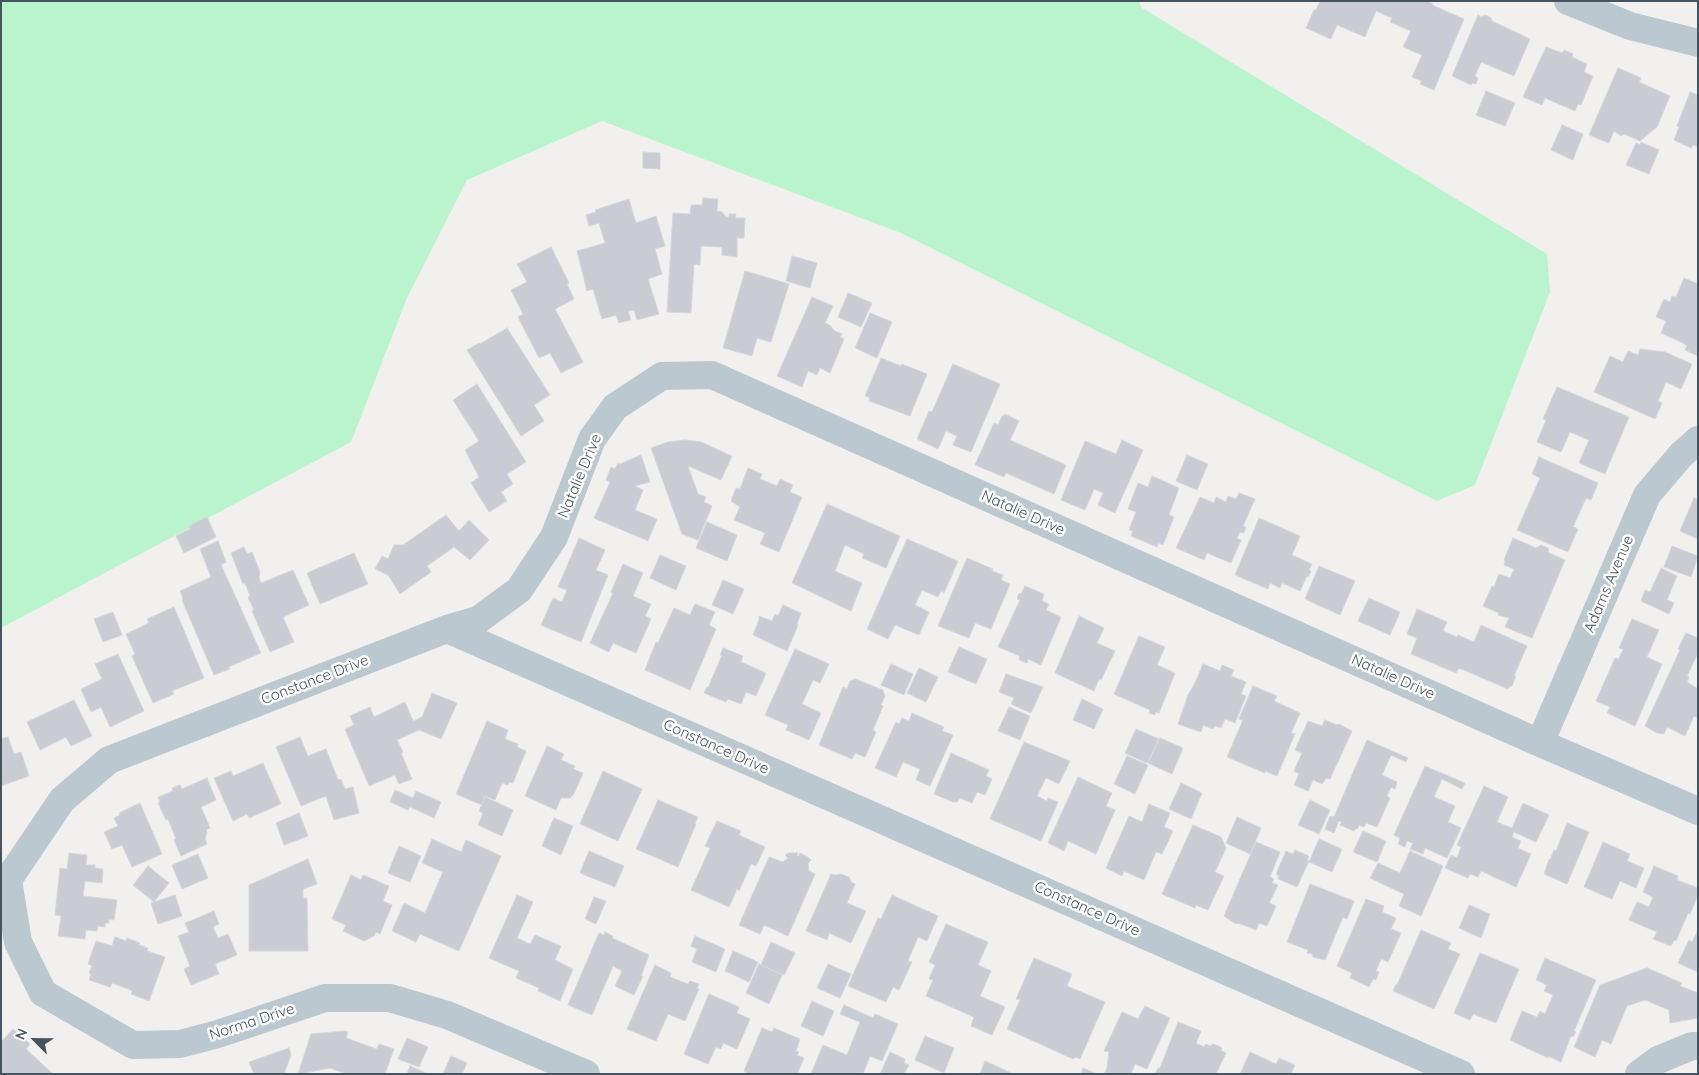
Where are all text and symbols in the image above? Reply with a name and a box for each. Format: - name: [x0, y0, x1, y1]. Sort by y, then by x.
- street label: Natalie Drive: [554, 431, 606, 521]
- street label: Natalie Drive: [978, 487, 1068, 539]
- street label: Adams Avenue: [1580, 533, 1638, 635]
- street label: Constance Drive: [259, 651, 371, 709]
- street label: Natalie Drive: [1348, 651, 1438, 703]
- street label: Constance Drive: [660, 716, 772, 778]
- street label: Constance Drive: [1031, 878, 1143, 940]
- street label: Norma Drive: [207, 1000, 297, 1044]
- north arrow: [10, 1015, 60, 1065]
- text: N: [11, 1026, 31, 1042]

